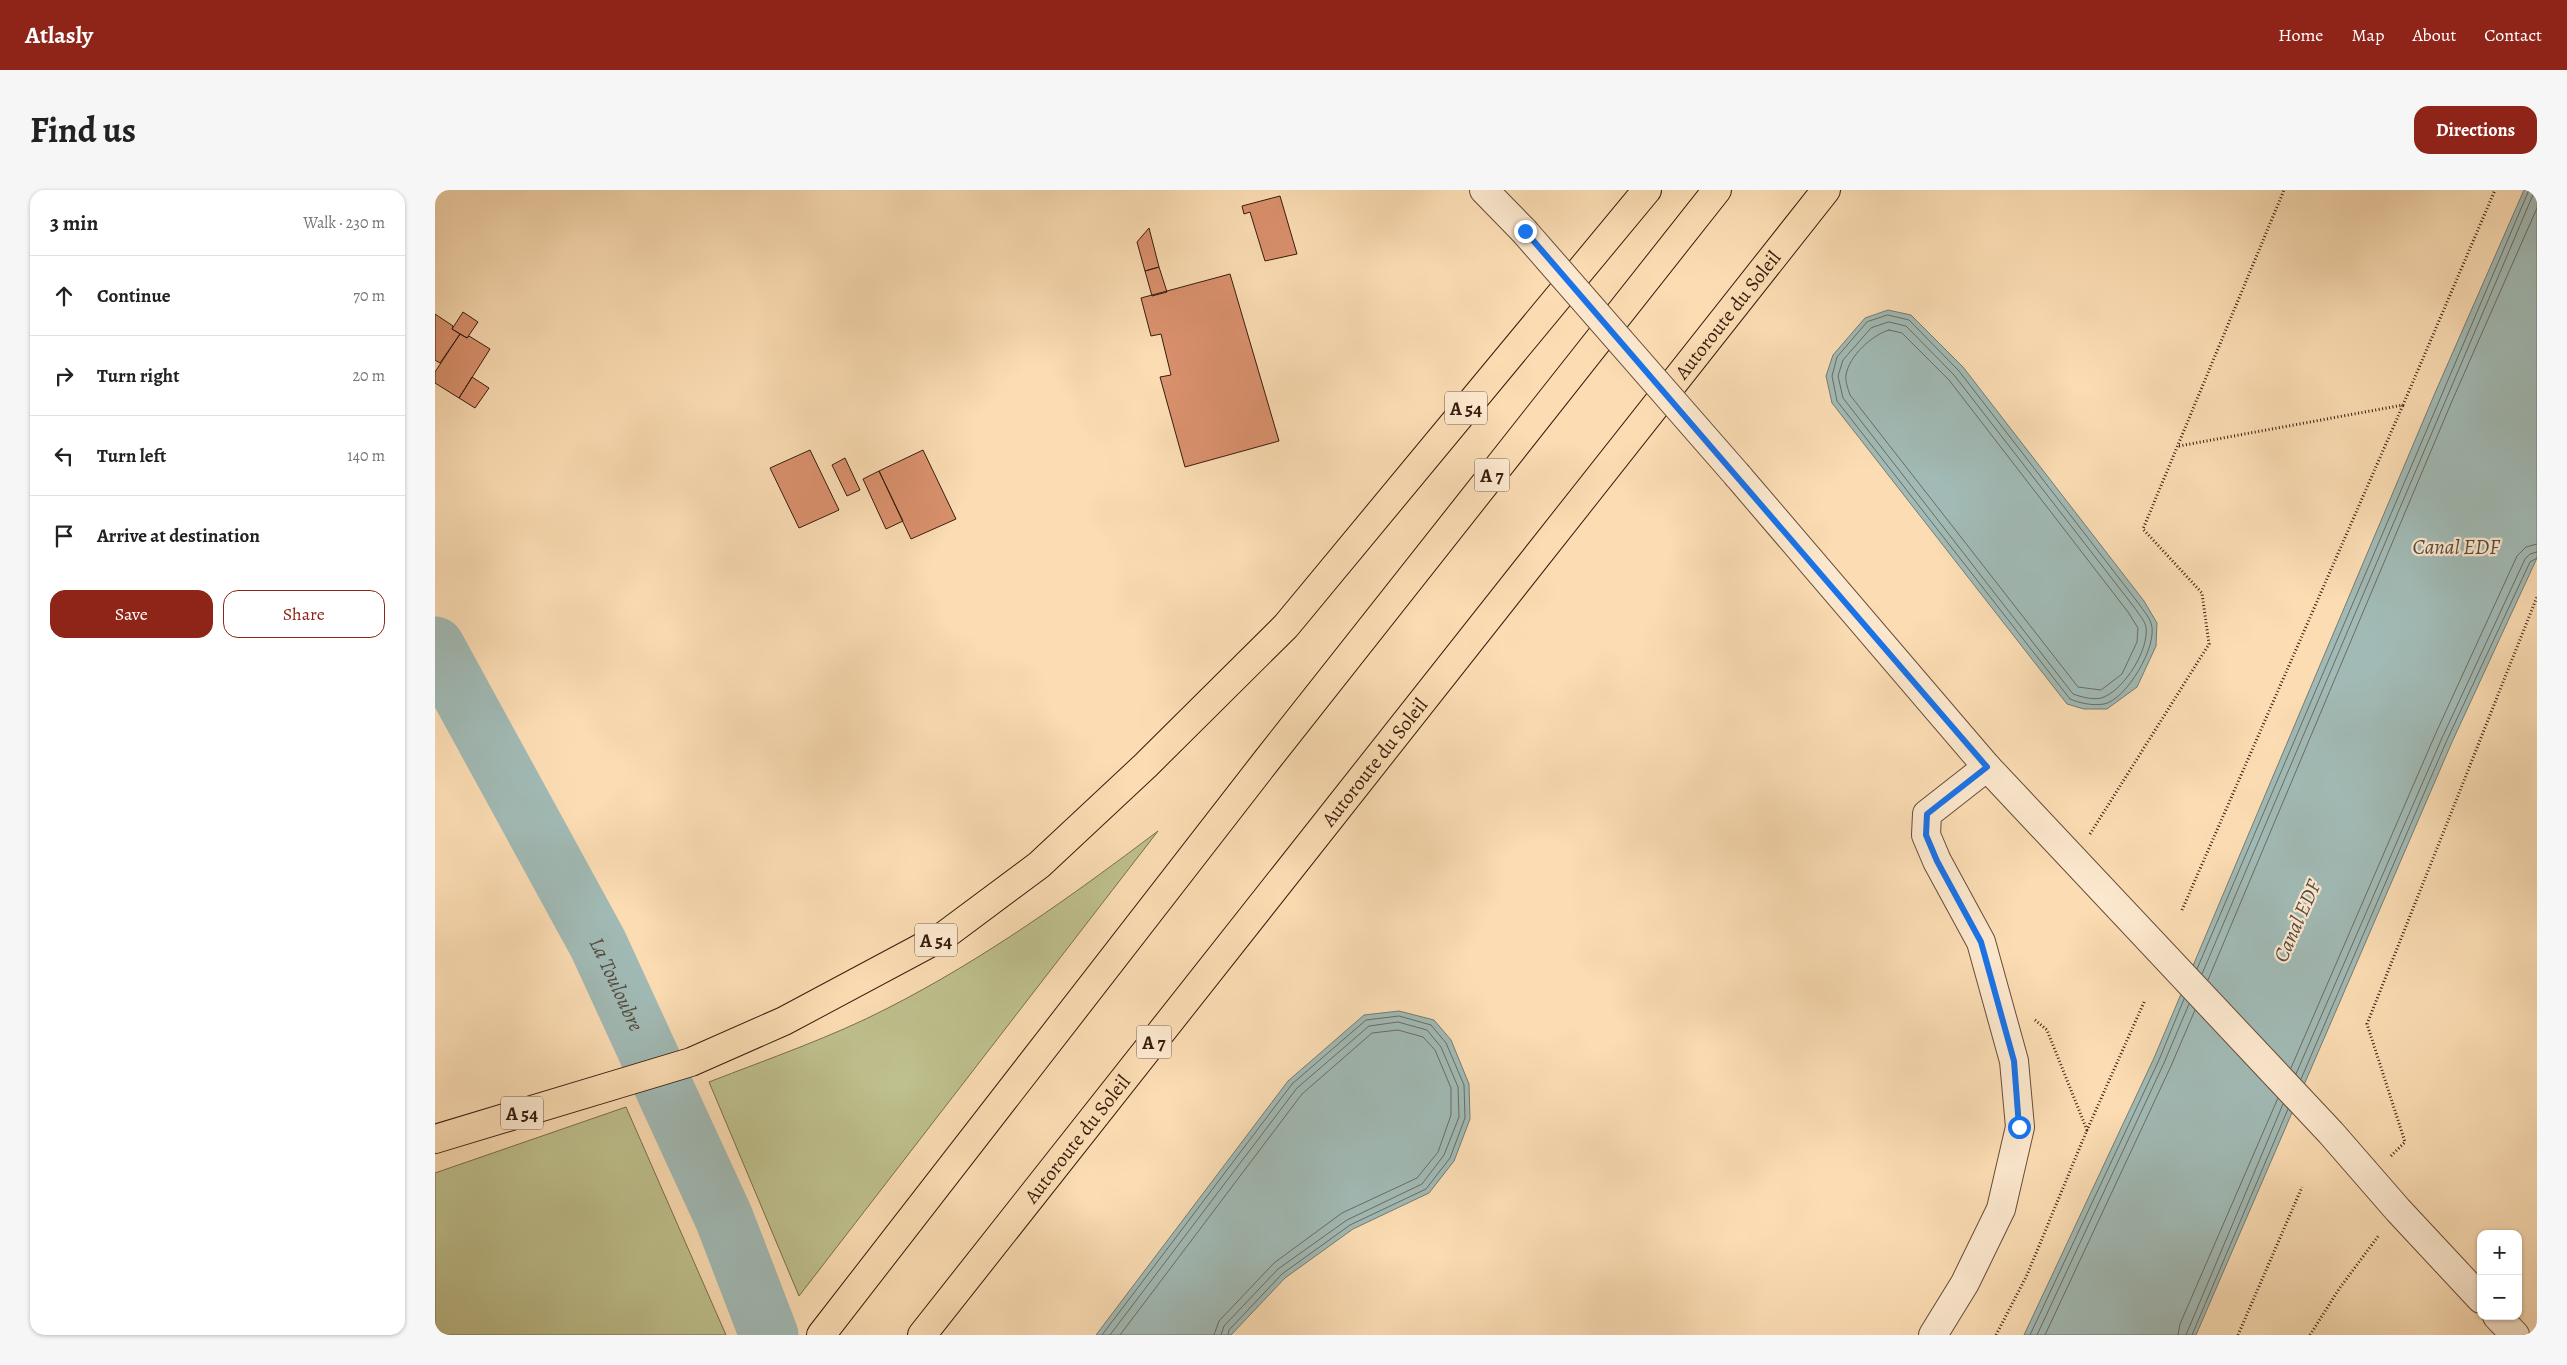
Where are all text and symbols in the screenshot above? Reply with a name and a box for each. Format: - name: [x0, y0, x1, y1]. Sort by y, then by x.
- text: Atlasly: [25, 19, 93, 51]
- text: Home: [2278, 23, 2323, 47]
- text: Map: [2351, 23, 2384, 47]
- text: About: [2412, 23, 2456, 47]
- text: Contact: [2484, 23, 2542, 47]
- text: Find us: [30, 106, 136, 154]
- button: Directions: [2414, 106, 2537, 154]
- text: 3 min: [50, 209, 98, 237]
- text: Walk · 230 m: [303, 212, 385, 234]
- route end: [1514, 220, 1537, 243]
- street label: Autoroute du Soleil: [1668, 245, 1787, 386]
- icon: ahead: [50, 282, 78, 310]
- text: Continue: [97, 283, 171, 309]
- text: 70 m: [353, 285, 385, 307]
- icon: right: [50, 362, 78, 390]
- text: Turn right: [97, 363, 179, 389]
- text: 20 m: [352, 365, 385, 387]
- road number: A 54: [1445, 392, 1487, 424]
- icon: left: [50, 442, 78, 470]
- text: Turn left: [97, 443, 166, 469]
- text: 140 m: [347, 445, 385, 467]
- road number: A 7: [1475, 458, 1509, 492]
- icon: arrive: [50, 522, 78, 550]
- text: Arrive at destination: [97, 523, 260, 549]
- water label: Canal EDF: [2412, 533, 2501, 561]
- button: Save: [50, 590, 213, 638]
- button: Share: [223, 590, 385, 638]
- street label: Autoroute du Soleil: [1315, 692, 1434, 833]
- water label: Canal EDF: [2266, 874, 2328, 967]
- road number: A 54: [915, 924, 957, 956]
- water label: La Touloubre: [583, 932, 650, 1036]
- road number: A 7: [1137, 1026, 1171, 1059]
- street label: Autoroute du Soleil: [1018, 1069, 1136, 1210]
- road number: A 54: [501, 1096, 543, 1130]
- route start: [2008, 1116, 2031, 1139]
- map controls: [2477, 1230, 2522, 1320]
- button: +: [2477, 1230, 2522, 1275]
- button: −: [2477, 1275, 2522, 1320]

